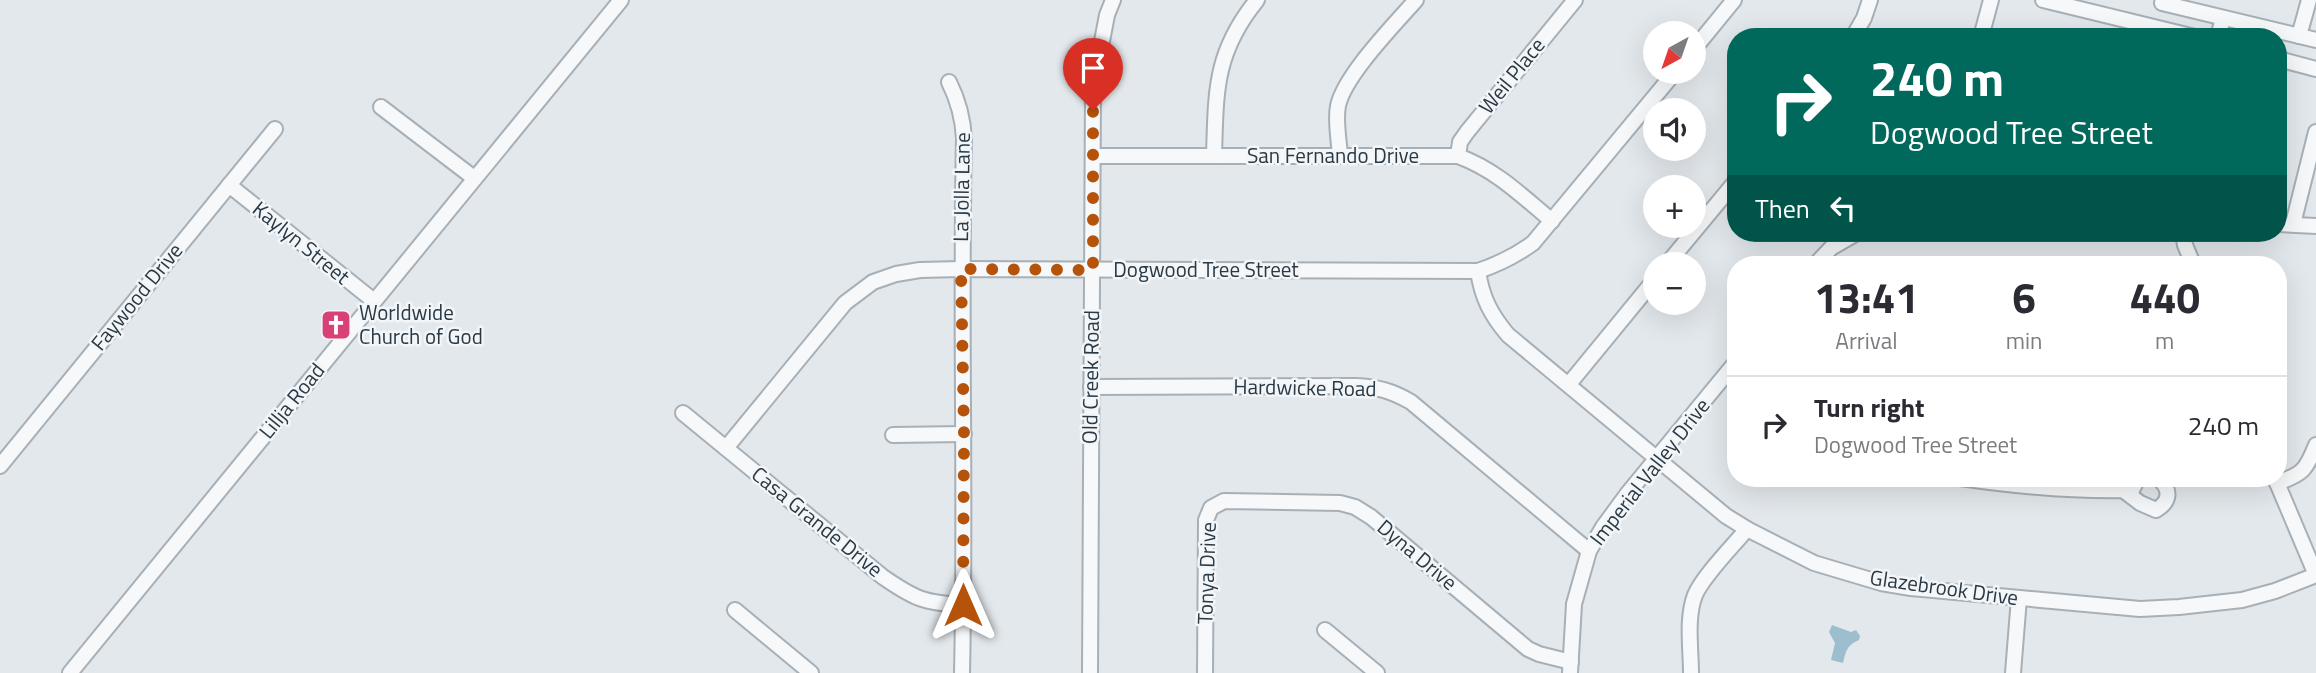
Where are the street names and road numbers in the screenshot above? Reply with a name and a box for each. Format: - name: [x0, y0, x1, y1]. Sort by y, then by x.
- street label: Weil Place: [1470, 30, 1552, 121]
- street label: La Jolla Lane: [944, 132, 978, 242]
- street label: San Fernando Drive: [1247, 139, 1419, 171]
- street label: Kaylyn Street: [246, 193, 358, 292]
- street label: Faywood Drive: [83, 236, 190, 357]
- street label: Dogwood Tree Street: [1113, 253, 1299, 285]
- street label: Old Creek Road: [1073, 310, 1107, 444]
- street label: Lillja Road: [251, 355, 332, 445]
- street label: Hardwicke Road: [1233, 370, 1377, 404]
- street label: Imperial Valley Drive: [1581, 391, 1717, 552]
- street label: Casa Grande Drive: [745, 458, 890, 584]
- street label: Dyna Drive: [1371, 511, 1465, 597]
- street label: Tonya Drive: [1188, 521, 1224, 625]
- street label: Glazebrook Drive: [1868, 561, 2020, 613]

